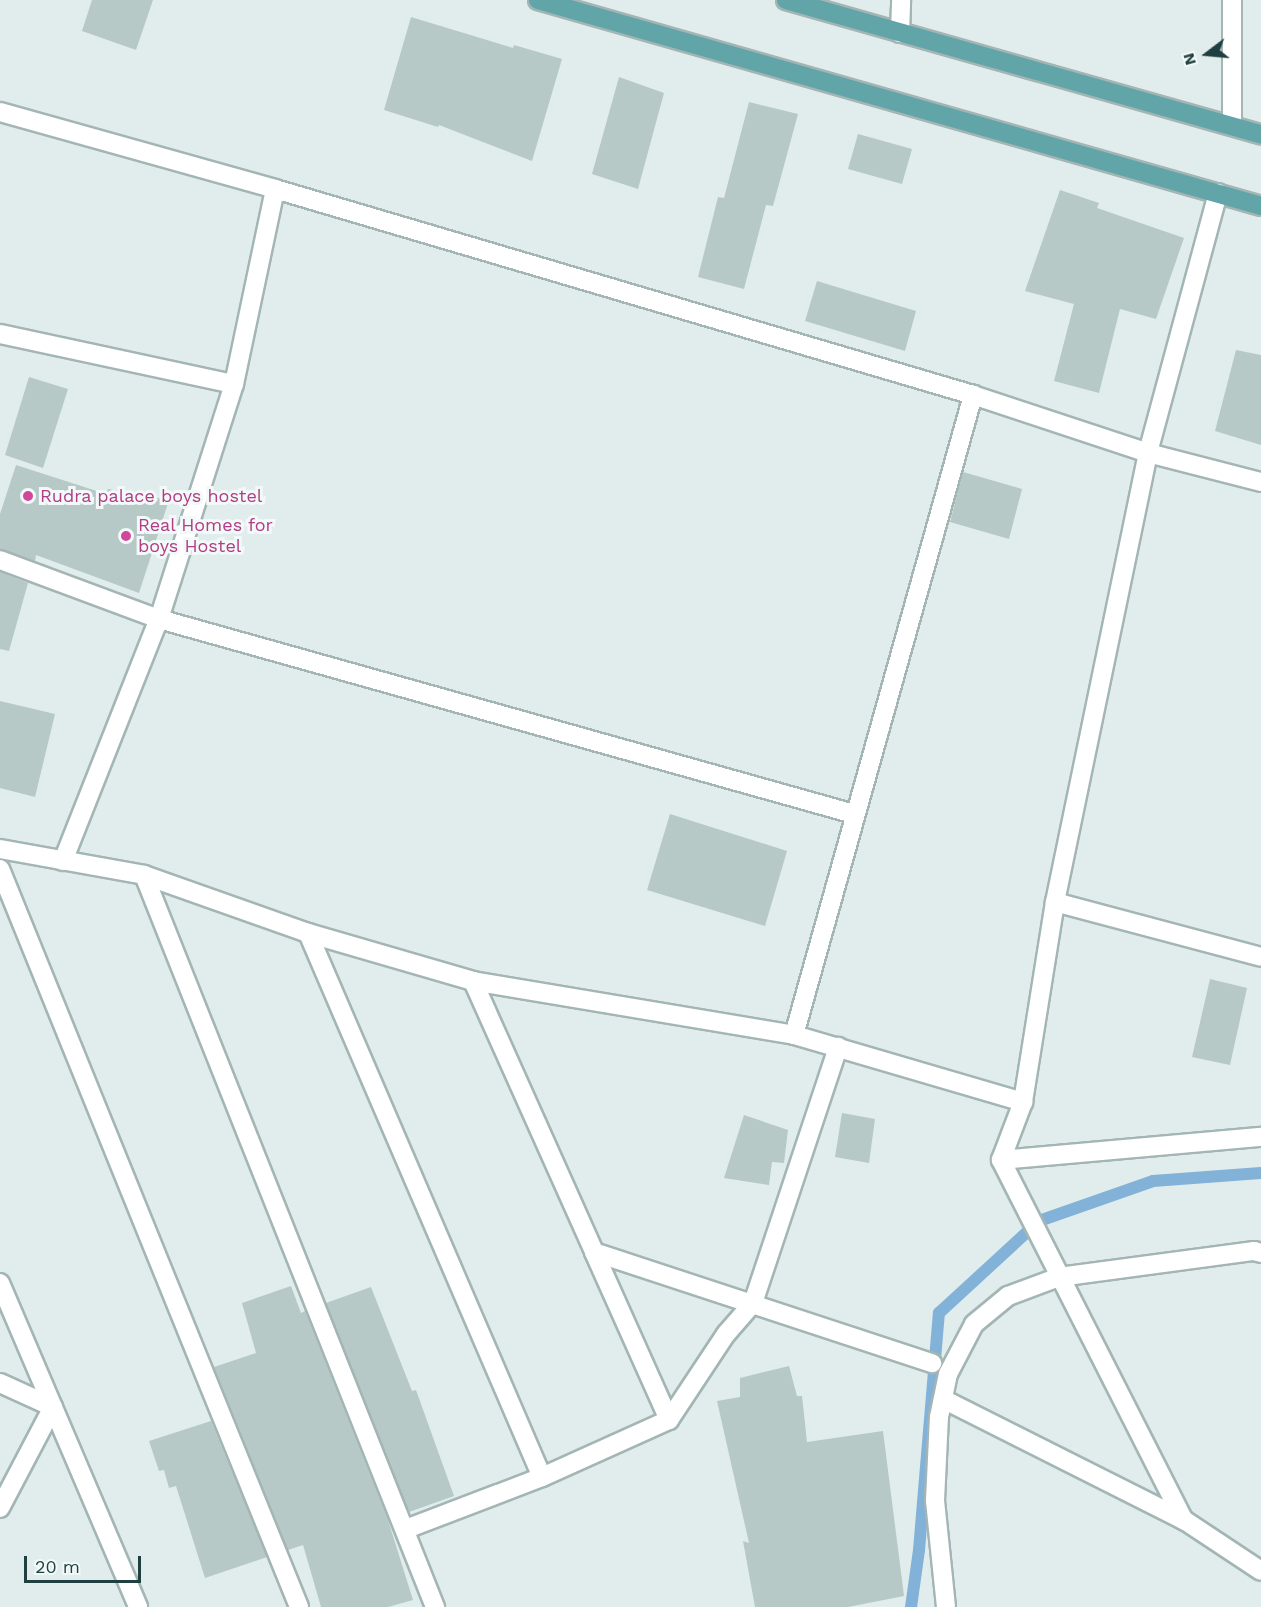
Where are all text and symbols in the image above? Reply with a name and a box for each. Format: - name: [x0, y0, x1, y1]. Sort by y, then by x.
- north arrow: [1177, 24, 1237, 84]
- text: N: [1178, 51, 1200, 67]
- place label: Rudra palace boys hostel: [40, 485, 263, 507]
- marker: Rudra palace boys hostel: [21, 489, 35, 503]
- place label: Real Homes for boys Hostel: [138, 515, 274, 558]
- marker: Real Homes for boys Hostel: [119, 529, 133, 543]
- scale bar: [27, 1544, 144, 1582]
- text: 20 m: [35, 1556, 80, 1577]

